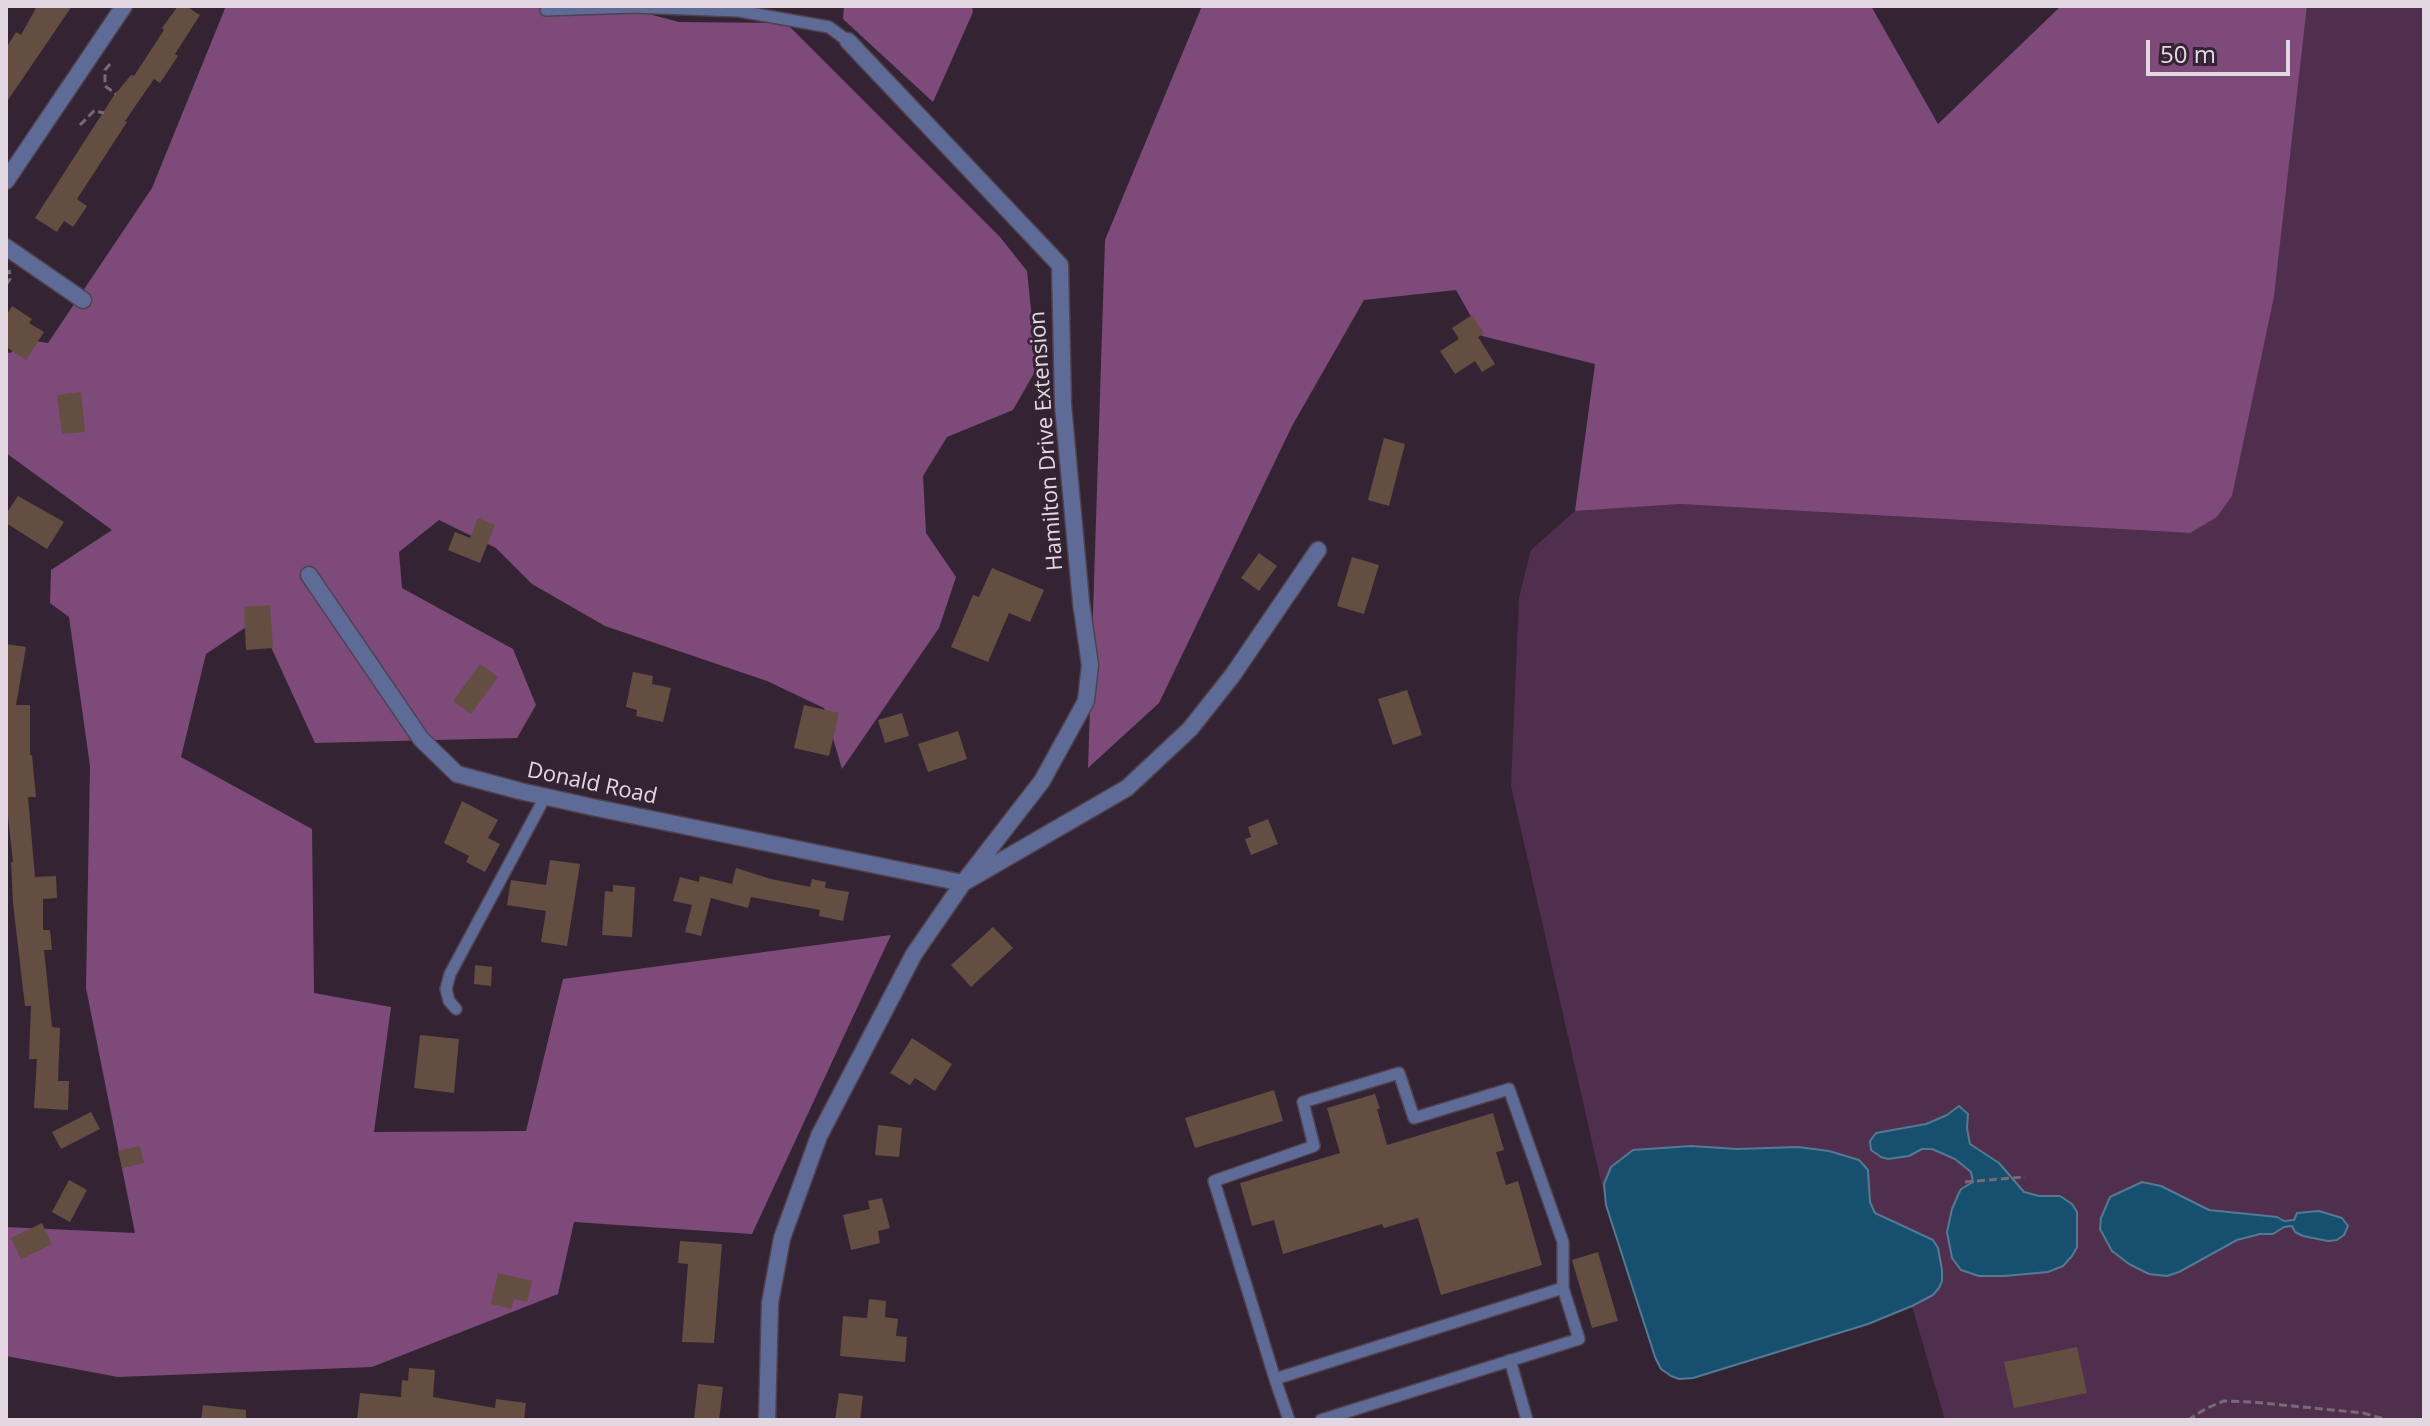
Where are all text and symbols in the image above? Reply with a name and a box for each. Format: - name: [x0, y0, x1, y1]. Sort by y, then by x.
- scale bar: [2150, 24, 2294, 74]
- text: 50 m: [2160, 37, 2216, 70]
- street label: Hamilton Drive Extension: [1025, 310, 1069, 572]
- street label: Donald Road: [525, 757, 659, 811]

